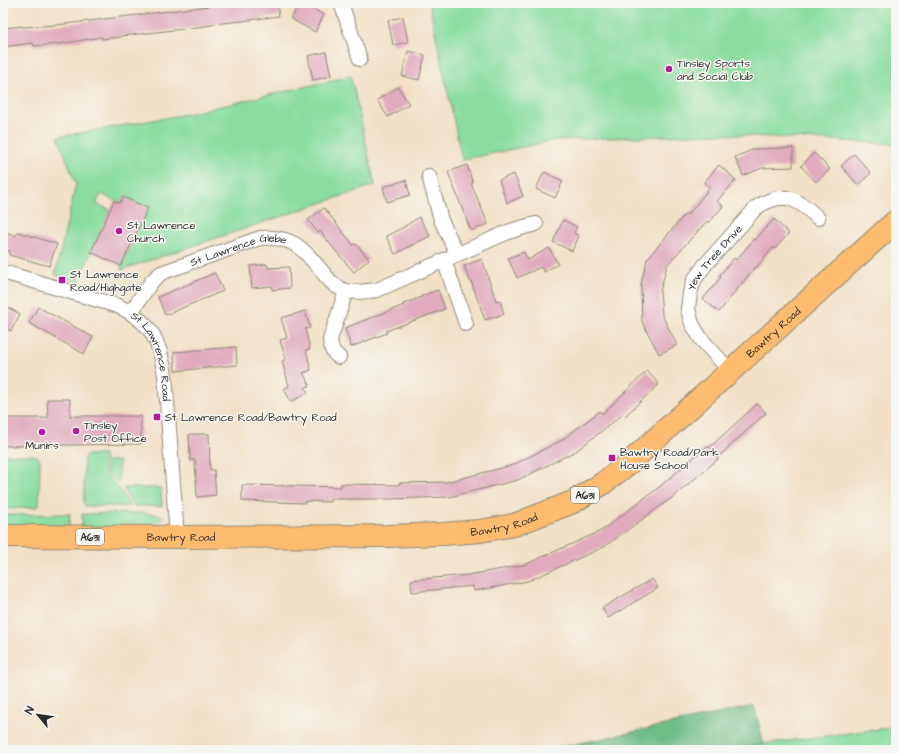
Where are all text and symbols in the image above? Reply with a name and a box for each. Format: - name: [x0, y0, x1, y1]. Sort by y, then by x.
- place label: Tinsley Sports and Social Club: [677, 56, 753, 84]
- marker: Tinsley Sports and Social Club: [664, 64, 674, 74]
- place label: St Lawrence Church: [127, 218, 196, 246]
- street label: Yew Tree Drive: [684, 222, 746, 292]
- marker: St Lawrence Church: [114, 226, 124, 236]
- street label: St Lawrence Glebe: [188, 231, 288, 270]
- place label: St Lawrence Road/Highgate: [70, 267, 141, 296]
- marker: St Lawrence Road/Highgate: [57, 275, 67, 285]
- street label: Bawtry Road: [743, 304, 804, 361]
- street label: St Lawrence Road: [128, 308, 174, 402]
- place label: St Lawrence Road/Bawtry Road: [165, 410, 337, 426]
- marker: St Lawrence Road/Bawtry Road: [152, 412, 162, 422]
- place label: Tinsley Post Office: [84, 418, 147, 446]
- marker: Tinsley Post Office: [71, 426, 81, 436]
- marker: Munirs: [37, 427, 47, 437]
- place label: Munirs: [25, 438, 59, 453]
- place label: Bawtry Road/Park House School: [620, 445, 719, 473]
- marker: Bawtry Road/Park House School: [607, 453, 617, 463]
- road number: A631: [571, 487, 599, 503]
- street label: Bawtry Road: [470, 509, 540, 540]
- road number: A631: [76, 529, 104, 545]
- street label: Bawtry Road: [147, 530, 216, 546]
- north arrow: [18, 695, 58, 735]
- text: N: [21, 704, 38, 717]

